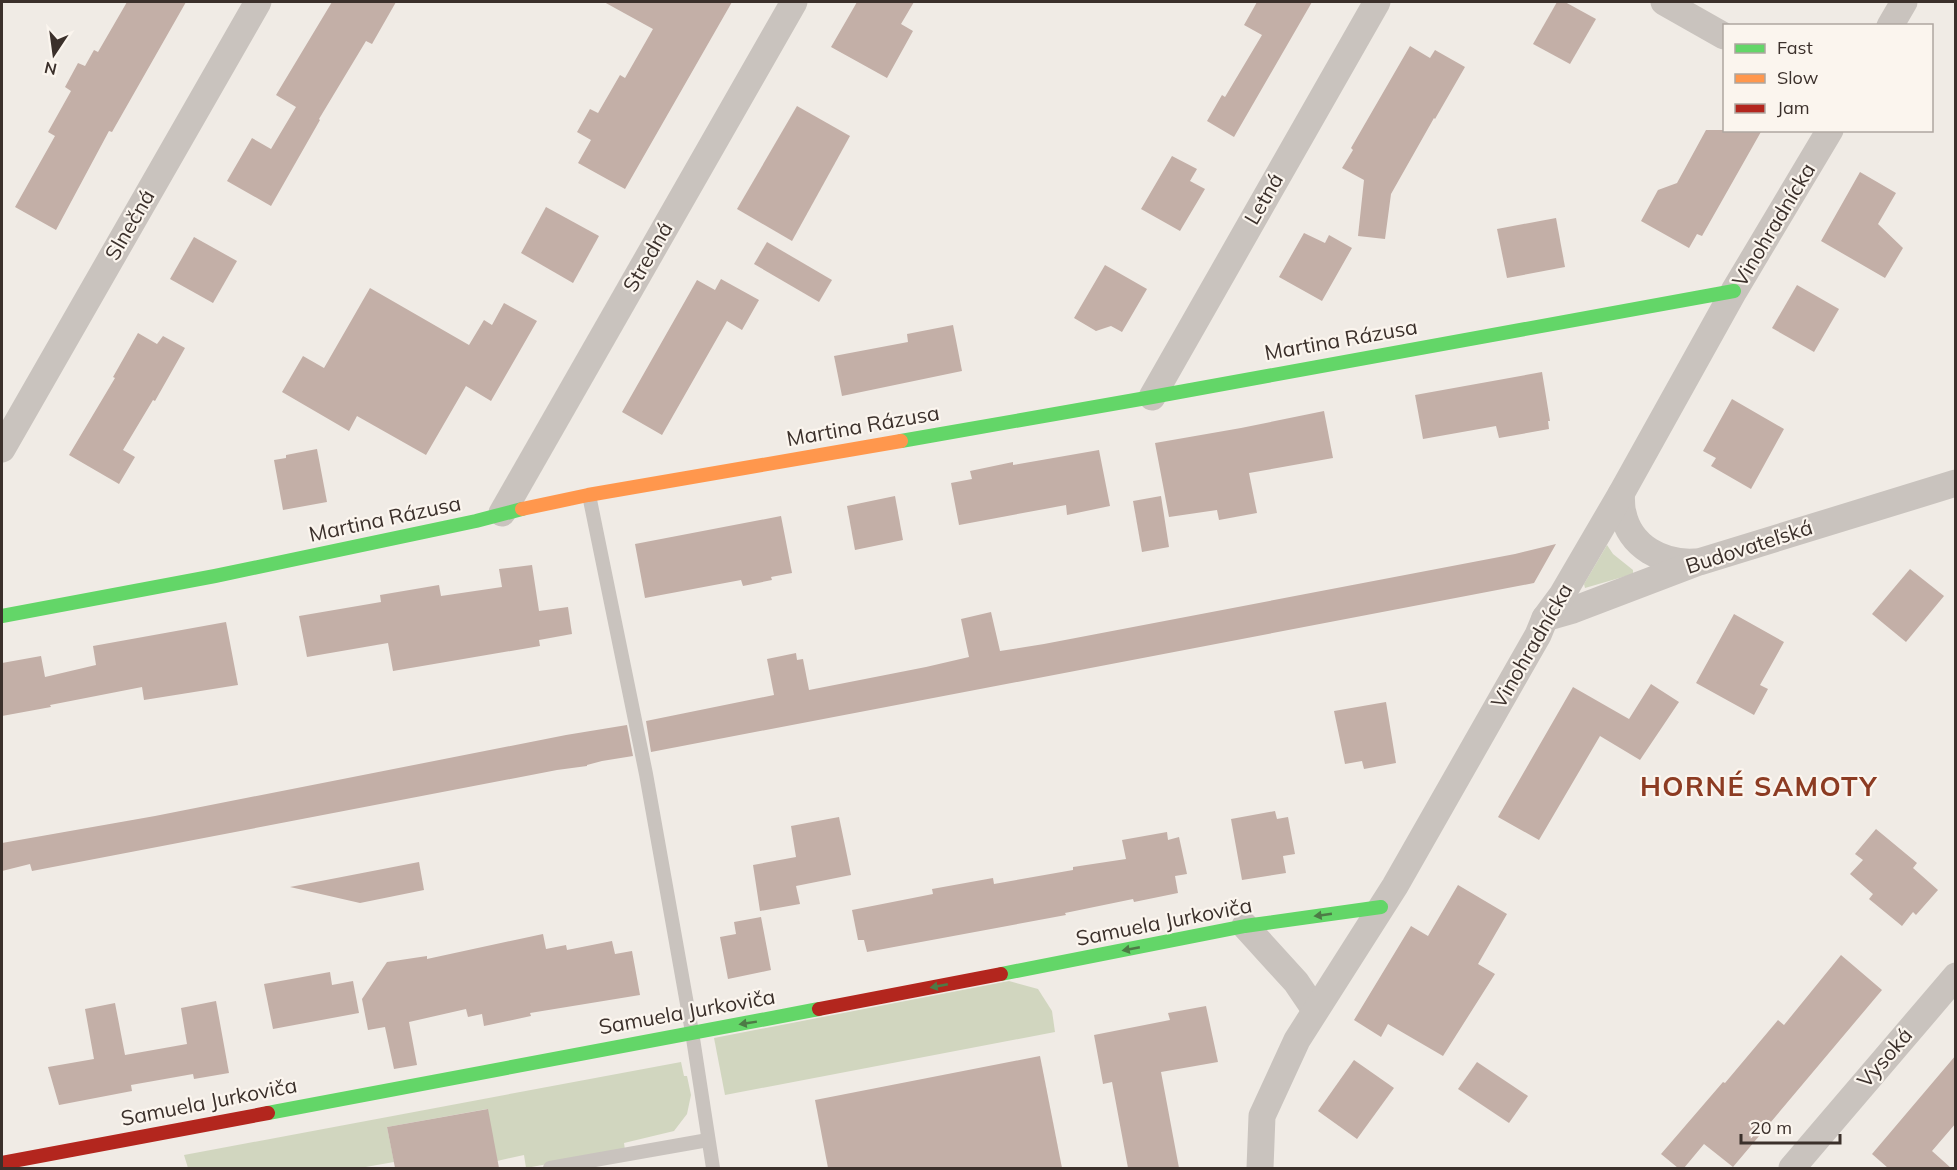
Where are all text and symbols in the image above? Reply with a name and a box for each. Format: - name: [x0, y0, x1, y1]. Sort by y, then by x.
- north arrow: [24, 24, 84, 84]
- legend: [1723, 24, 1933, 132]
- text: Fast: [1777, 36, 1813, 59]
- text: N: [42, 58, 59, 80]
- text: Slow: [1777, 66, 1819, 89]
- text: Jam: [1777, 96, 1810, 119]
- street label: Vinohradnícka: [1726, 158, 1820, 291]
- street label: Letná: [1238, 168, 1288, 229]
- street label: Slnečná: [99, 185, 160, 264]
- street label: Stredná: [617, 217, 678, 296]
- street label: Martina Rázusa: [1262, 313, 1419, 365]
- street label: Martina Rázusa: [784, 399, 941, 451]
- street label: Martina Rázusa: [306, 489, 463, 547]
- street label: Budovateľská: [1682, 513, 1815, 579]
- street label: Vinohradnícka: [1485, 578, 1577, 713]
- district label: HORNÉ SAMOTY: [1640, 769, 1878, 803]
- street label: Samuela Jurkoviča: [1074, 891, 1254, 951]
- one-way arrow: [1313, 911, 1332, 920]
- one-way arrow: [1121, 945, 1140, 954]
- one-way arrow: [930, 982, 949, 991]
- street label: Samuela Jurkoviča: [597, 983, 777, 1039]
- one-way arrow: [738, 1018, 757, 1027]
- street label: Vysoká: [1851, 1022, 1917, 1093]
- street label: Samuela Jurkoviča: [119, 1071, 299, 1131]
- scale bar: [1741, 1107, 1840, 1145]
- text: 20 m: [1750, 1116, 1792, 1139]

